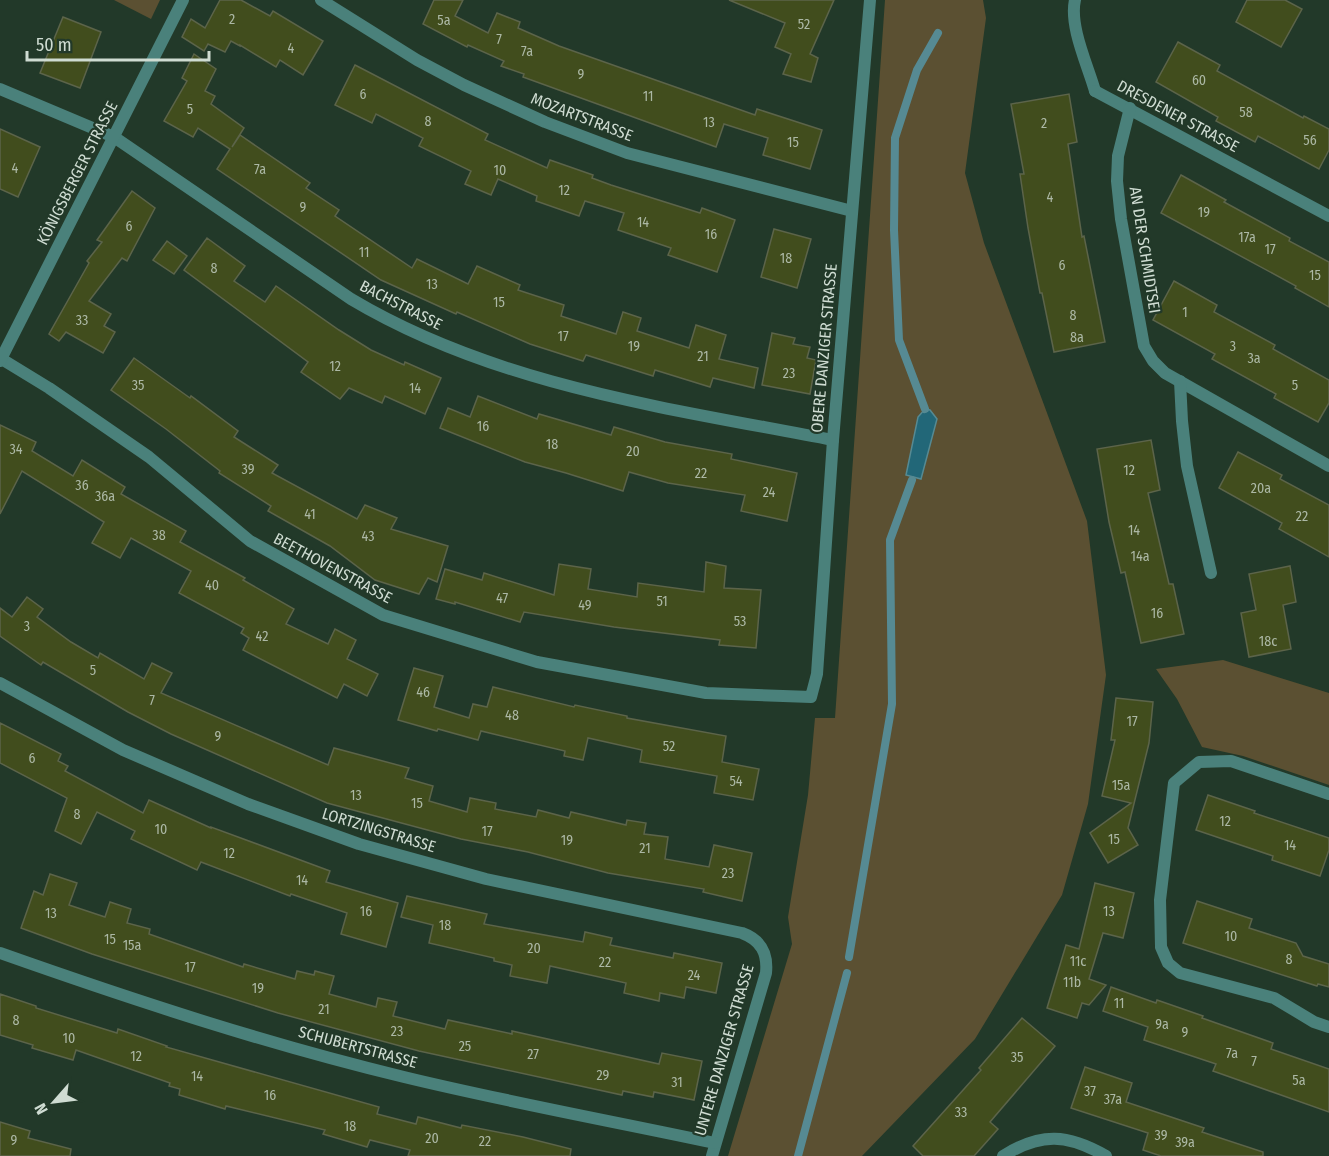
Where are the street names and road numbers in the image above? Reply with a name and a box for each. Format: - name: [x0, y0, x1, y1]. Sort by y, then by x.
- street label: DRESDENER STRASSE: [1114, 76, 1242, 156]
- street label: MOZARTSTRASSE: [528, 89, 636, 145]
- street label: KÖNIGSBERGER STRASSE: [33, 98, 121, 248]
- street label: AN DER SCHMIDTSEI: [1126, 185, 1164, 315]
- street label: OBERE DANZIGER STRASSE: [807, 263, 841, 433]
- street label: BACHSTRASSE: [357, 276, 445, 334]
- street label: BEETHOVENSTRASSE: [270, 529, 396, 607]
- street label: LORTZINGSTRASSE: [320, 804, 438, 856]
- street label: UNTERE DANZIGER STRASSE: [690, 962, 758, 1138]
- street label: SCHUBERTSTRASSE: [297, 1022, 419, 1072]

